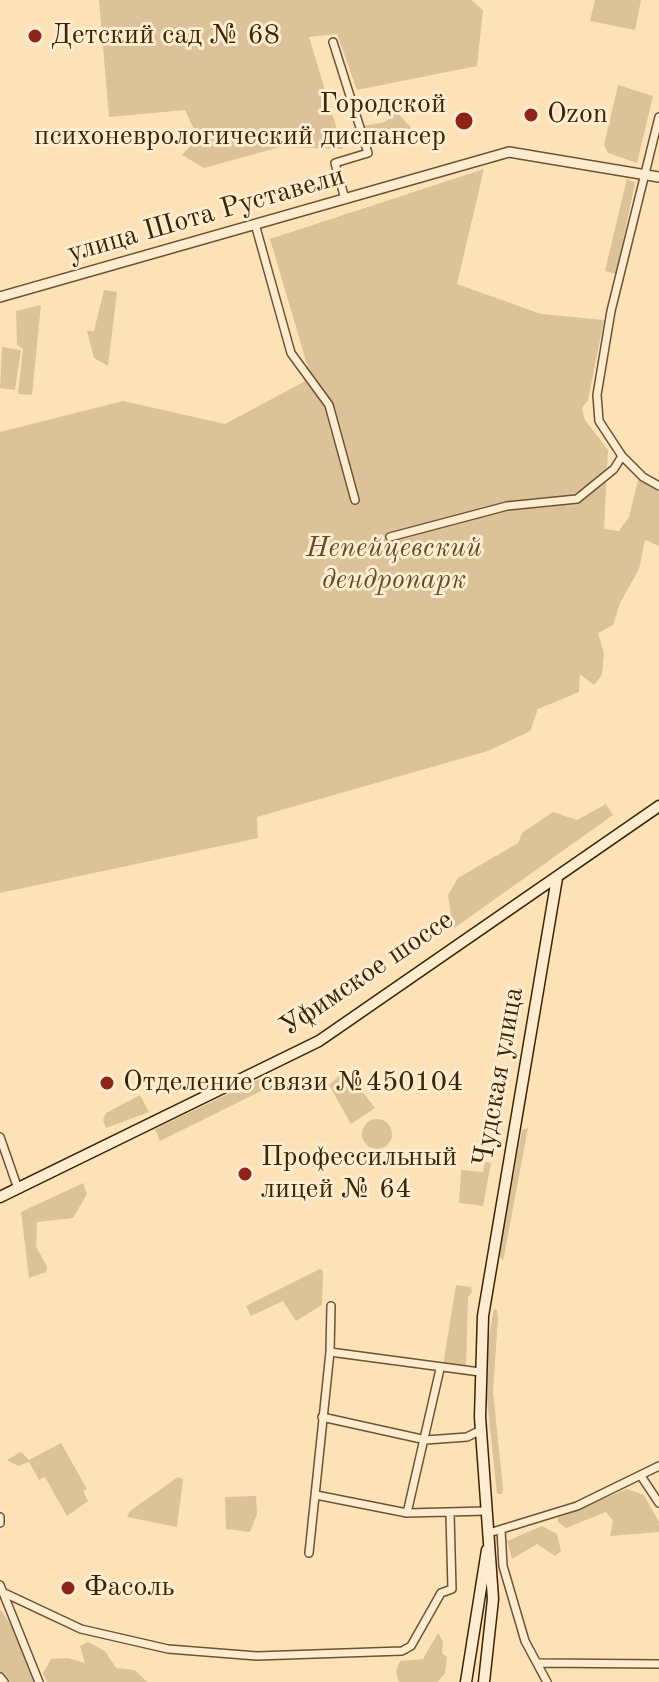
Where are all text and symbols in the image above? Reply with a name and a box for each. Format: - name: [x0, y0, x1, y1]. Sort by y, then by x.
- place label: Детский сад № 68: [51, 19, 280, 53]
- marker: Детский сад № 68: [26, 27, 44, 45]
- place label: Городской психоневрологический диспансер: [34, 88, 446, 154]
- place label: Ozon: [547, 98, 608, 132]
- marker: Ozon: [522, 106, 540, 124]
- marker: Городской психоневрологический диспансер: [453, 110, 475, 132]
- street label: улица Шота Руставели: [64, 159, 348, 271]
- park label: Непейцевский дендропарк: [306, 532, 482, 598]
- street label: Уфимское шоссе: [274, 904, 460, 1044]
- street label: Чудская улица: [467, 984, 531, 1170]
- place label: Отделение связи №450104: [123, 1066, 463, 1100]
- marker: Отделение связи №450104: [98, 1074, 116, 1092]
- place label: Профессильный лицей № 64: [261, 1141, 457, 1207]
- marker: Профессильный лицей № 64: [236, 1165, 254, 1183]
- place label: Фасоль: [84, 1571, 175, 1605]
- marker: Фасоль: [59, 1579, 77, 1597]

